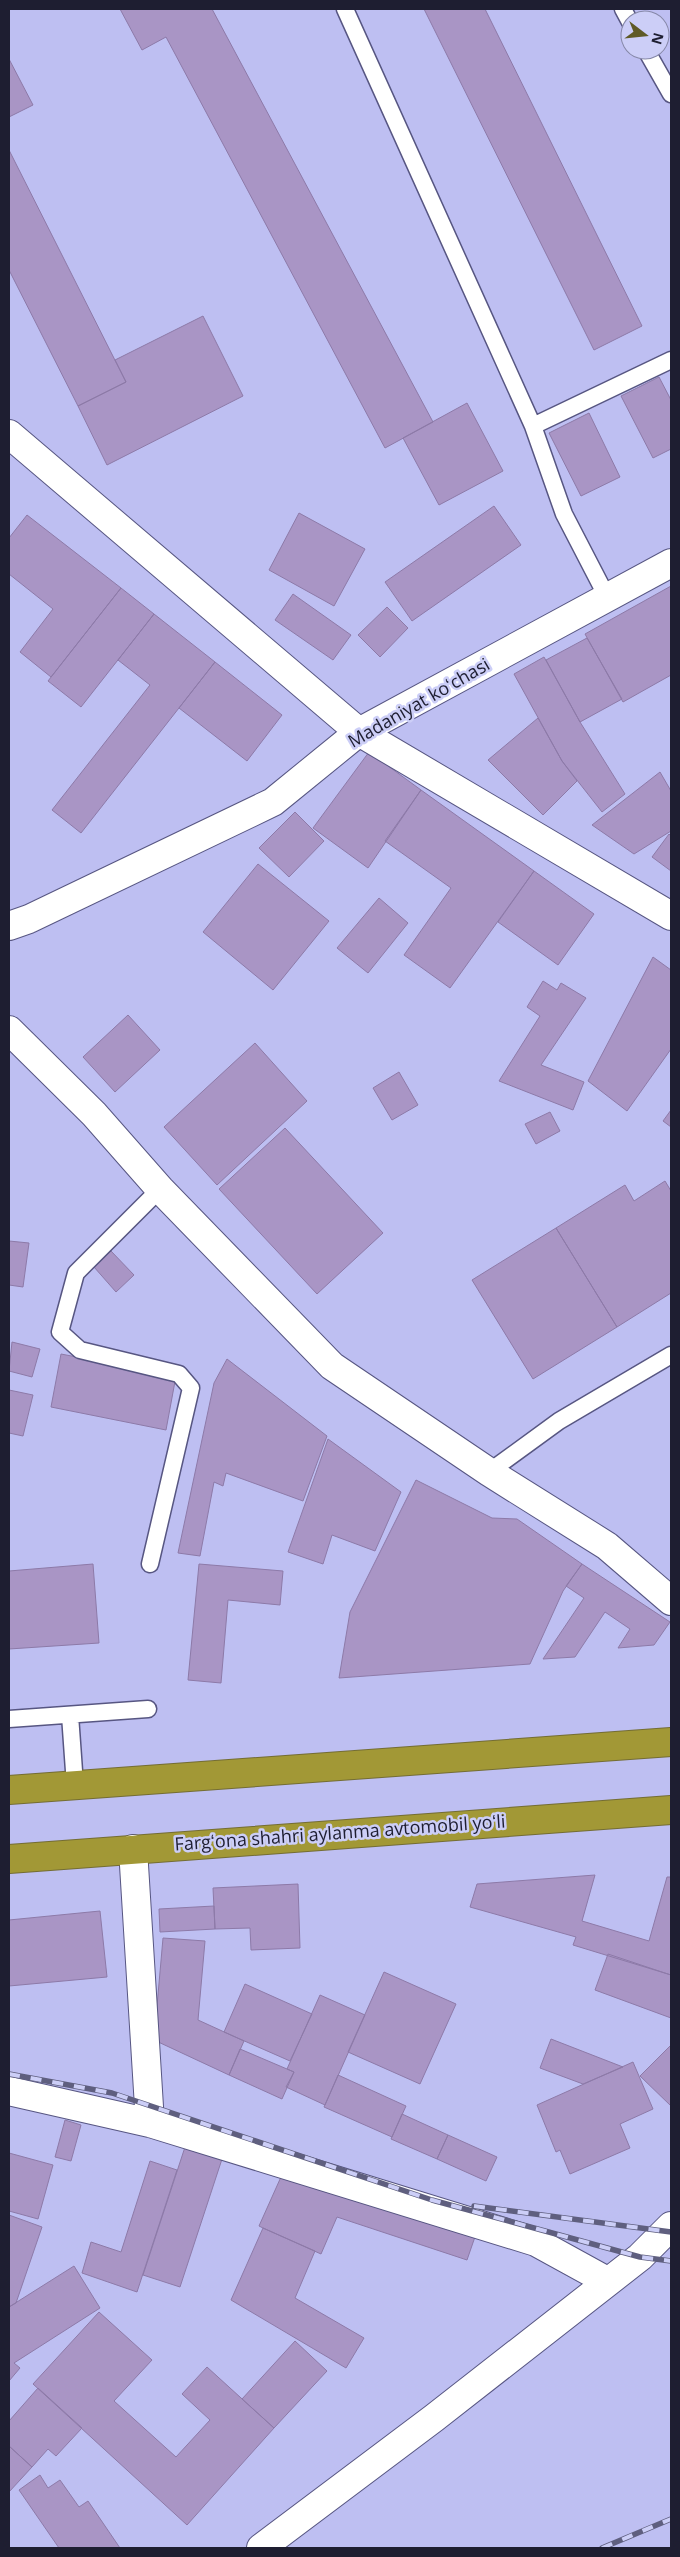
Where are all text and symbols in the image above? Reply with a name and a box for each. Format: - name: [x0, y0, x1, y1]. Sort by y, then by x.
- north arrow: [620, 10, 670, 60]
- text: N: [647, 31, 669, 47]
- street label: Madaniyat koʻchasi: [343, 652, 494, 753]
- street label: Fargʻona shahri aylanma avtomobil yoʻli: [174, 1808, 506, 1856]

